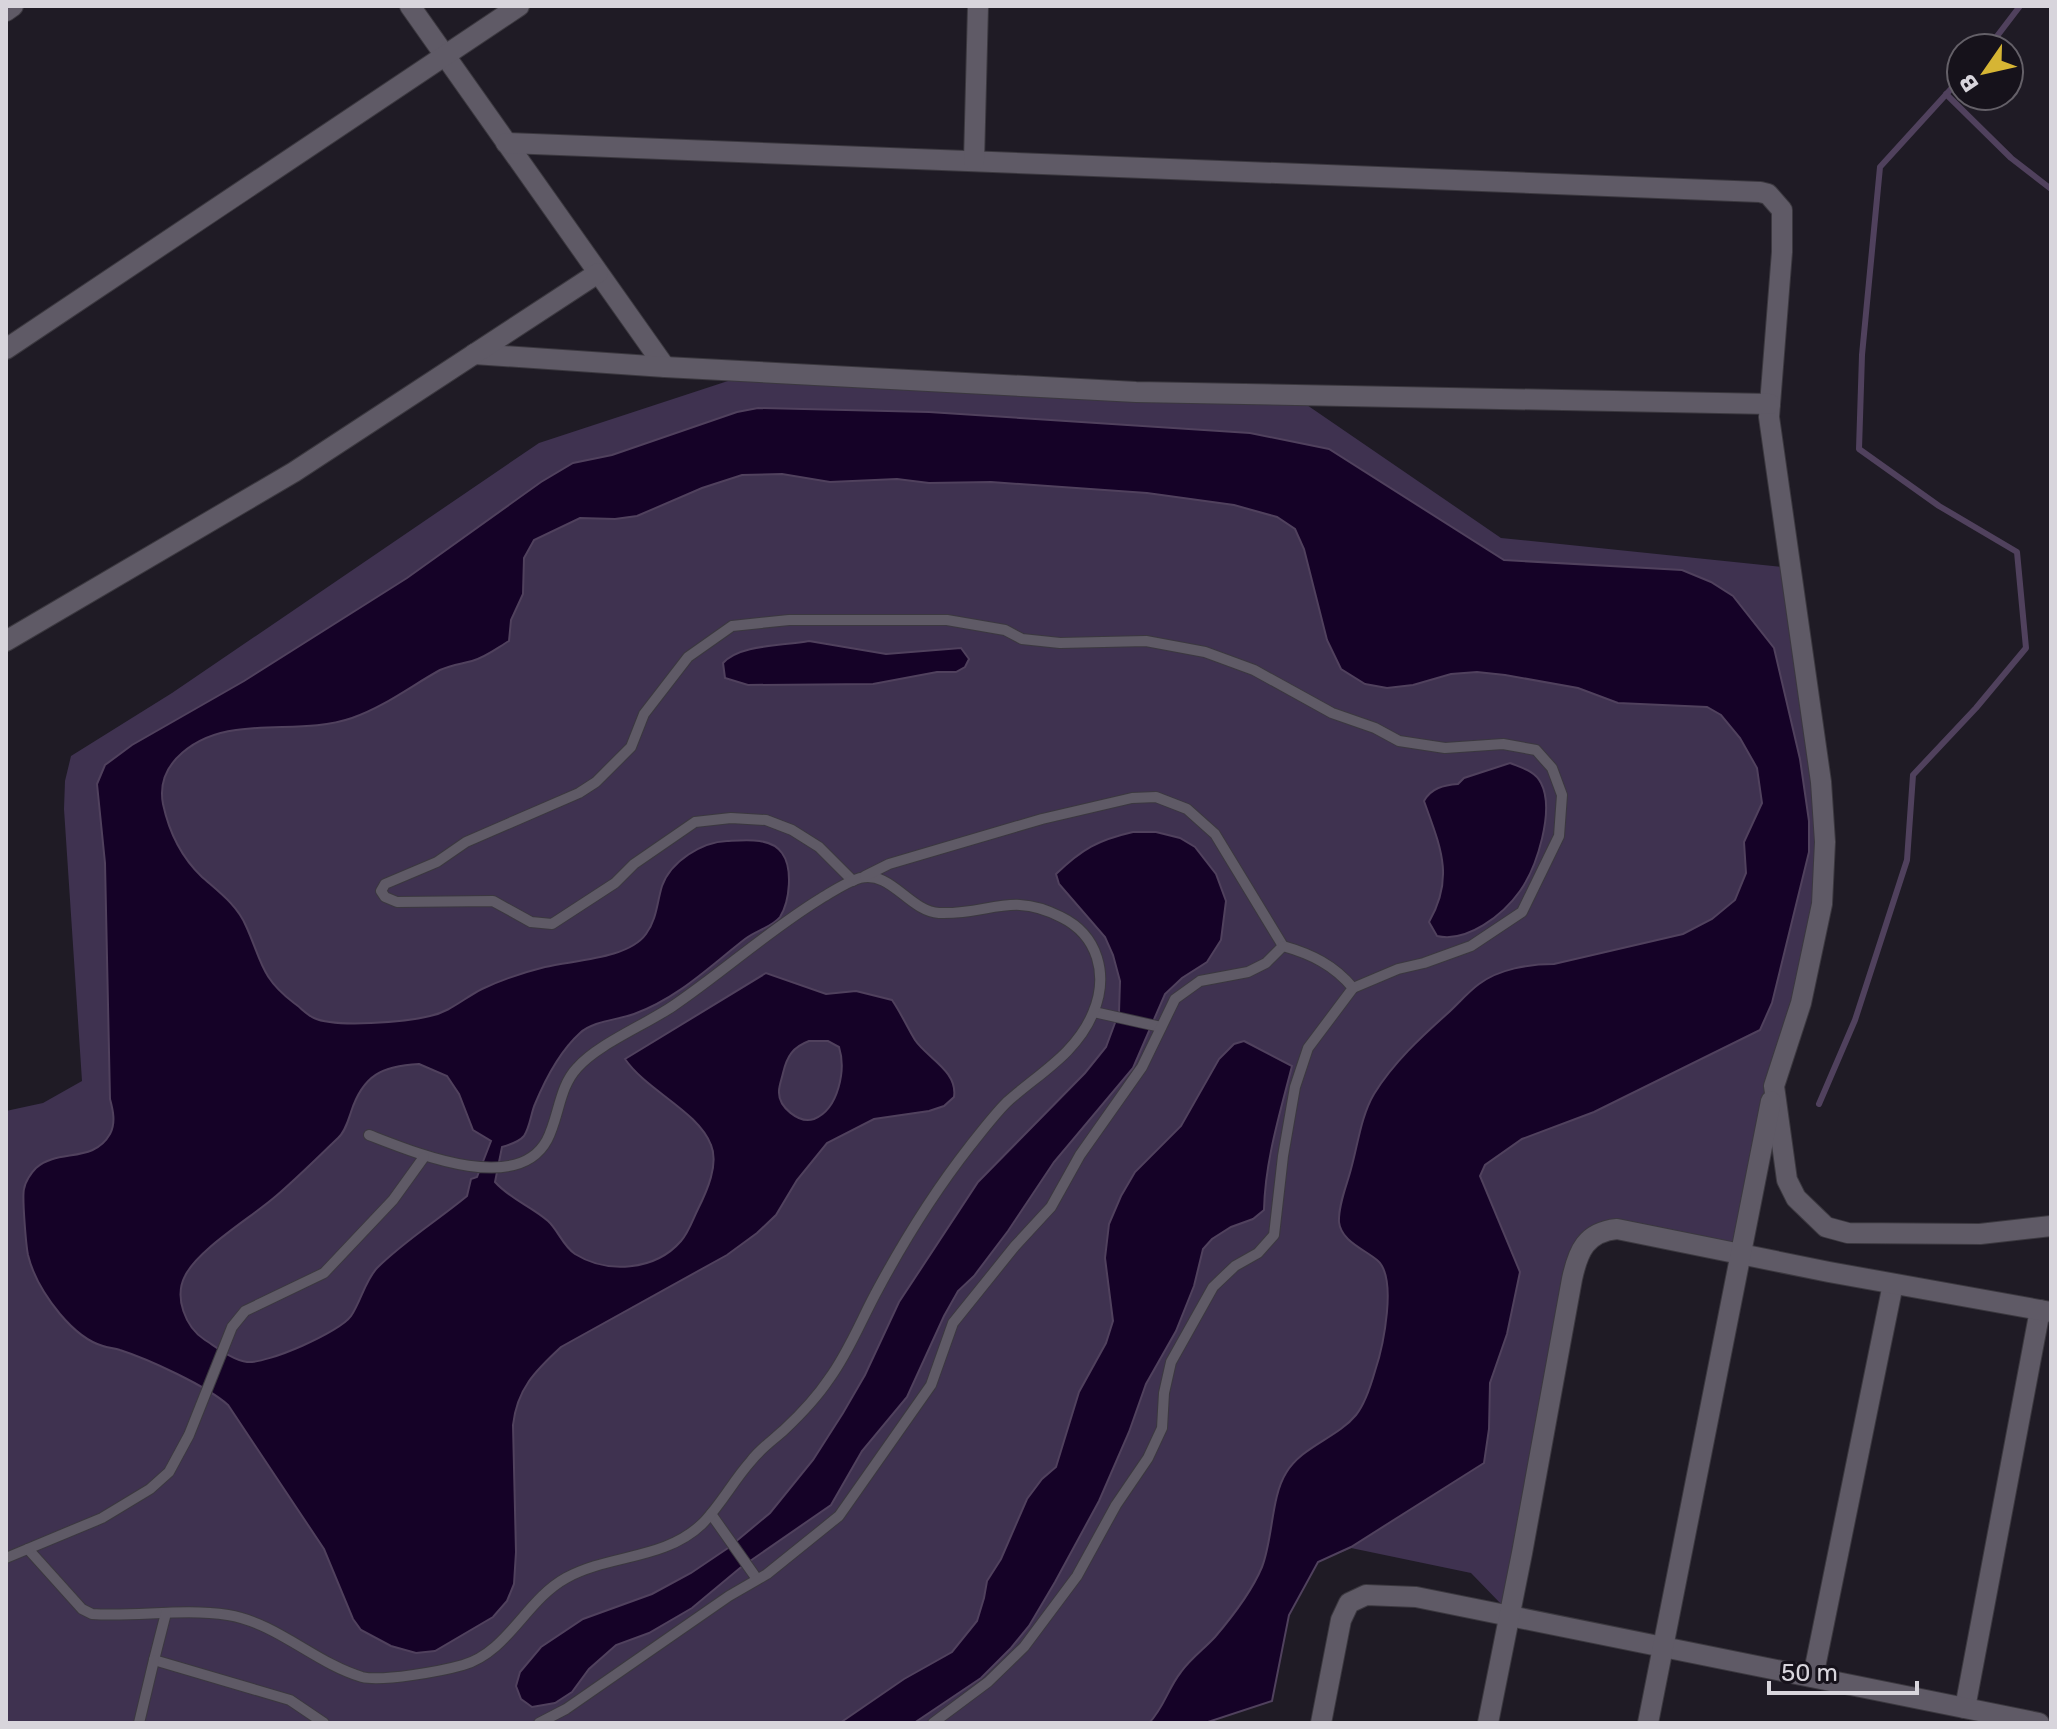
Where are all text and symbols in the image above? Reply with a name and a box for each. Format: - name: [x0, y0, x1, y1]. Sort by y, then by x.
- north arrow: [1945, 32, 2025, 112]
- text: B: [1953, 69, 1984, 97]
- scale bar: [1769, 1645, 1917, 1695]
- text: 50 m: [1781, 1659, 1838, 1687]

